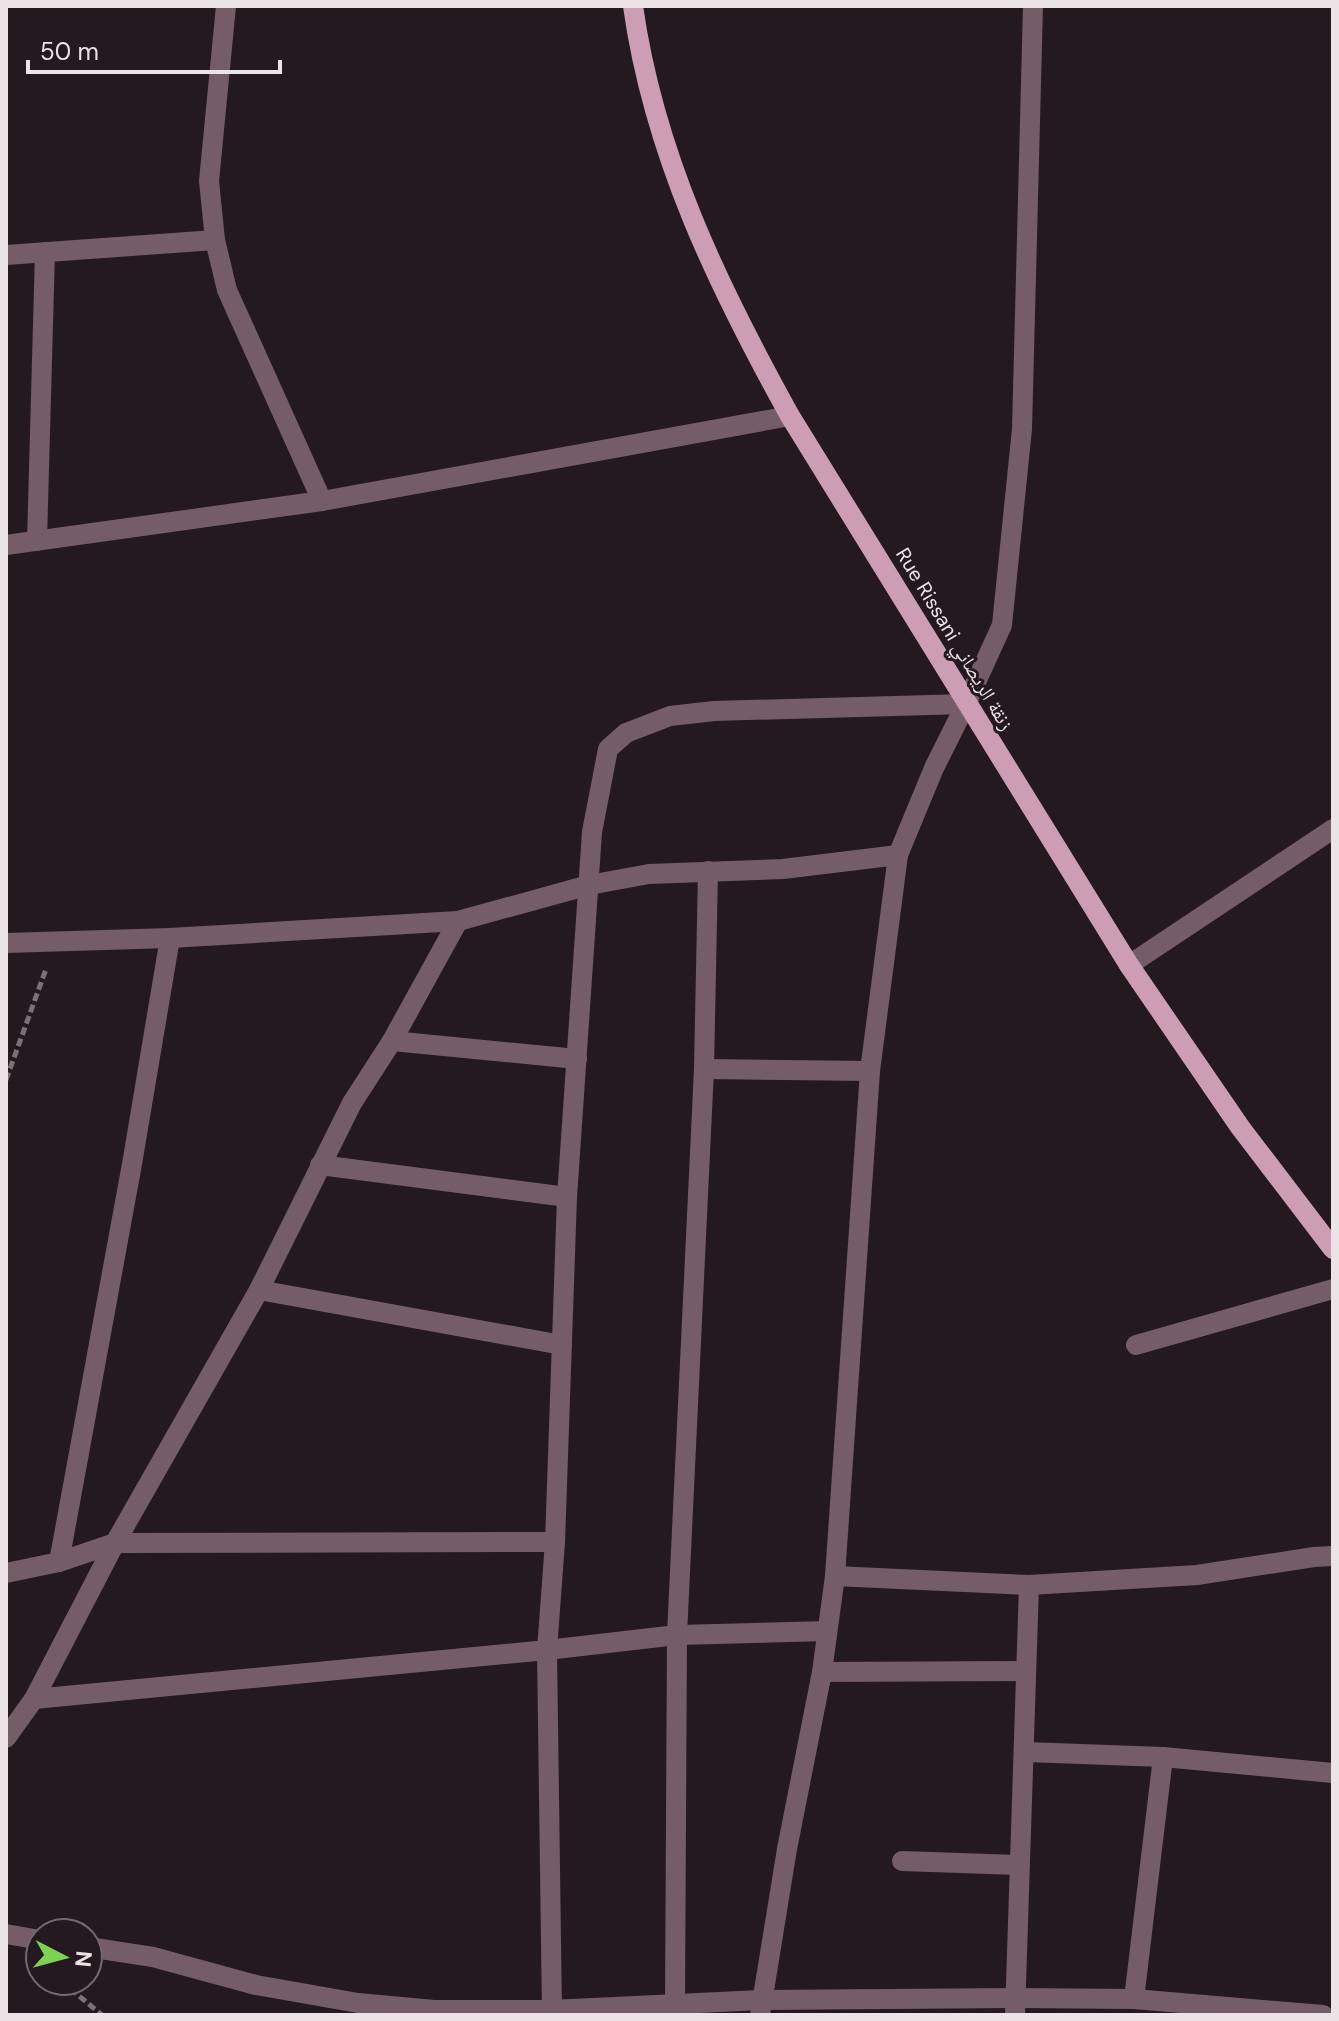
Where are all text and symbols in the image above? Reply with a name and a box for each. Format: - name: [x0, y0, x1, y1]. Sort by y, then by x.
- scale bar: [28, 24, 280, 74]
- text: 50 m: [40, 36, 99, 67]
- street label: Rue Rissani زنقة الريصاني: [888, 543, 1020, 737]
- north arrow: [24, 1917, 104, 1997]
- text: N: [68, 1950, 99, 1969]

